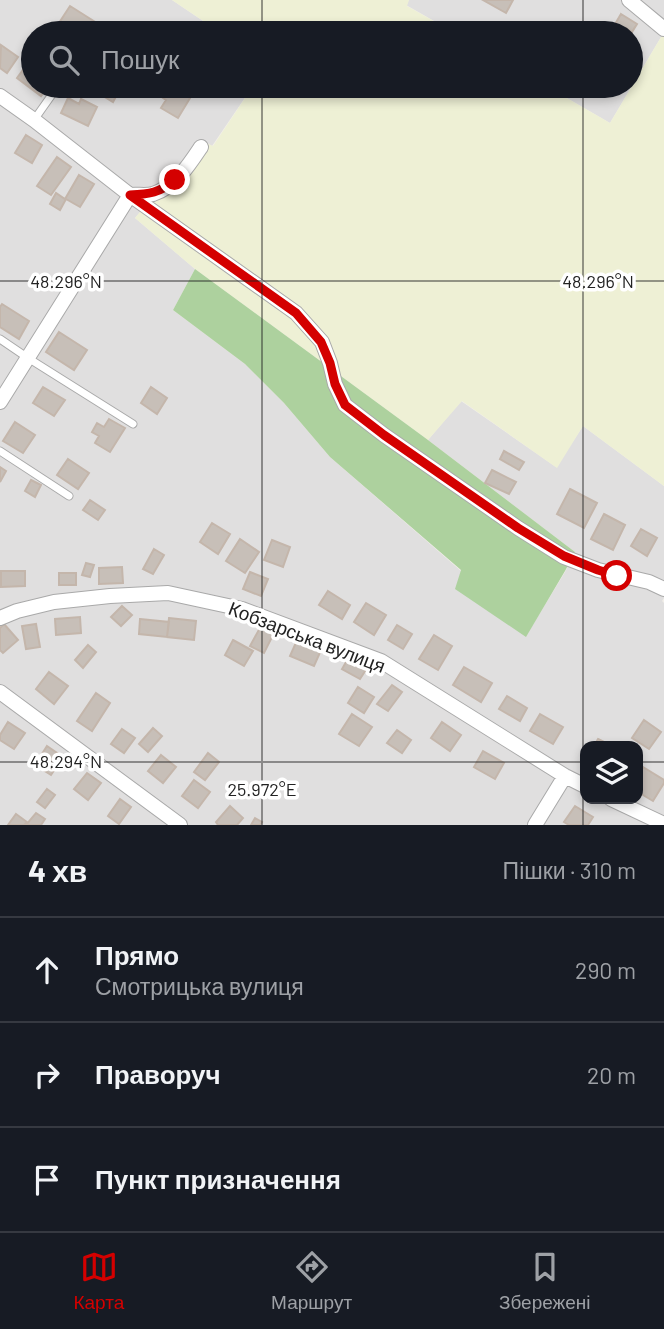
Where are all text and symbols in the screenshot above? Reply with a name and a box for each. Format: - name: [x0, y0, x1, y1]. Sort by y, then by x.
- search box: [21, 21, 643, 98]
- icon: search: [45, 41, 83, 79]
- text: Пошук: [101, 43, 179, 74]
- route end: [159, 164, 190, 195]
- text: 48.296°N: [30, 270, 102, 292]
- text: 48.296°N: [562, 270, 634, 292]
- route start: [601, 560, 632, 591]
- street label: Кобзарська вулиця: [226, 596, 389, 677]
- map controls: [580, 741, 643, 804]
- button: layers: [580, 741, 643, 804]
- text: 48.294°N: [30, 750, 102, 772]
- text: 25.972°E: [227, 778, 297, 800]
- text: 4 хв: [28, 852, 87, 888]
- text: Пішки · 310 m: [503, 856, 636, 884]
- text: Прямо: [95, 939, 179, 970]
- icon: ahead: [28, 951, 66, 989]
- text: 290 m: [575, 956, 636, 984]
- text: Смотрицька вулиця: [95, 972, 304, 1000]
- icon: right: [28, 1056, 66, 1094]
- text: Праворуч: [95, 1058, 221, 1089]
- text: 20 m: [587, 1061, 636, 1089]
- icon: arrive: [28, 1161, 66, 1199]
- text: Пункт призначення: [95, 1163, 341, 1194]
- tab: Карта: [73, 1248, 124, 1314]
- tab: Маршрут: [271, 1248, 352, 1314]
- tab: Збережені: [499, 1248, 591, 1314]

